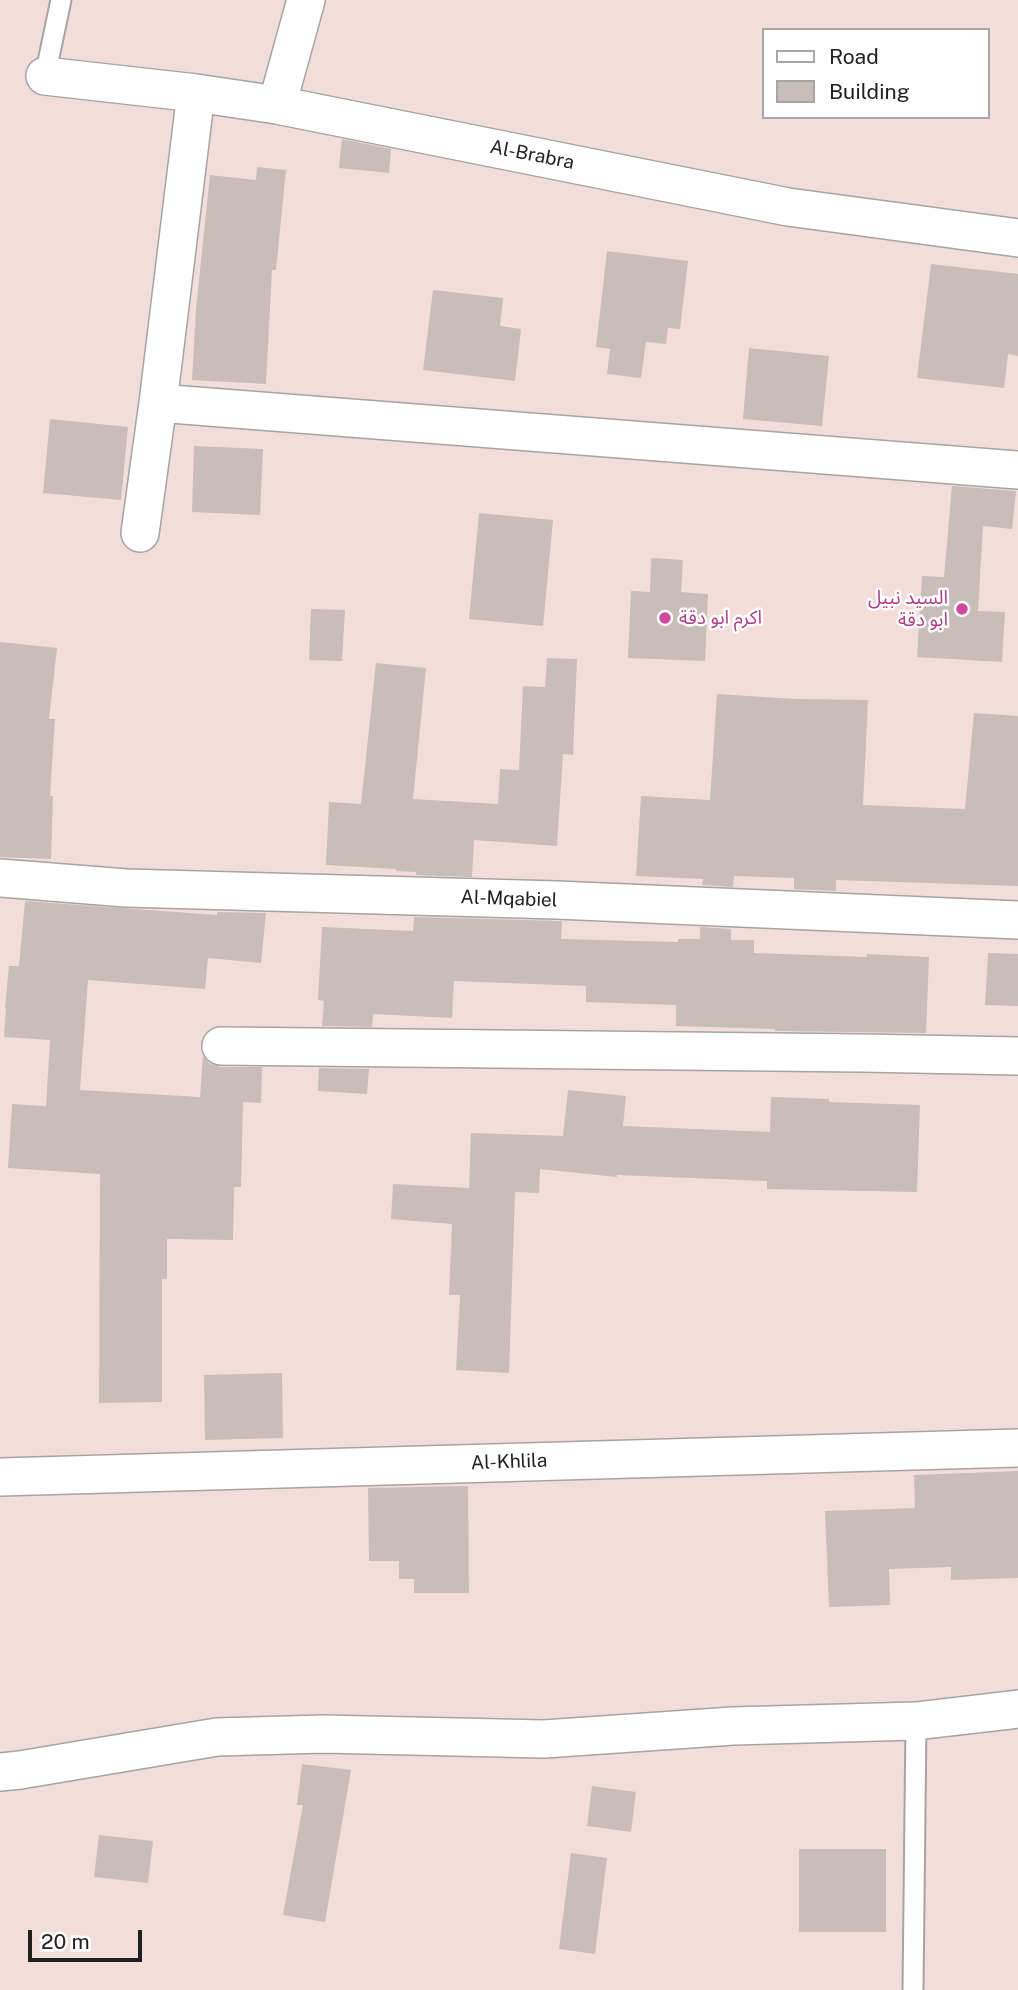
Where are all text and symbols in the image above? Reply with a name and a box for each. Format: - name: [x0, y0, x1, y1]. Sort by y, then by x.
- legend: [762, 28, 990, 119]
- text: Road: [829, 44, 879, 69]
- text: Building: [829, 79, 910, 104]
- street label: Al-Brabra: [488, 136, 576, 174]
- place label: السيد نبيل ابو دقة: [868, 587, 948, 631]
- marker: السيد نبيل ابو دقة: [954, 601, 970, 617]
- place label: اكرم ابو دقة: [679, 607, 762, 629]
- marker: اكرم ابو دقة: [657, 610, 673, 626]
- street label: Al-Mqabiel: [460, 886, 558, 912]
- street label: Al-Khlila: [470, 1449, 548, 1475]
- scale bar: [32, 1916, 145, 1960]
- text: 20 m: [41, 1929, 90, 1954]

